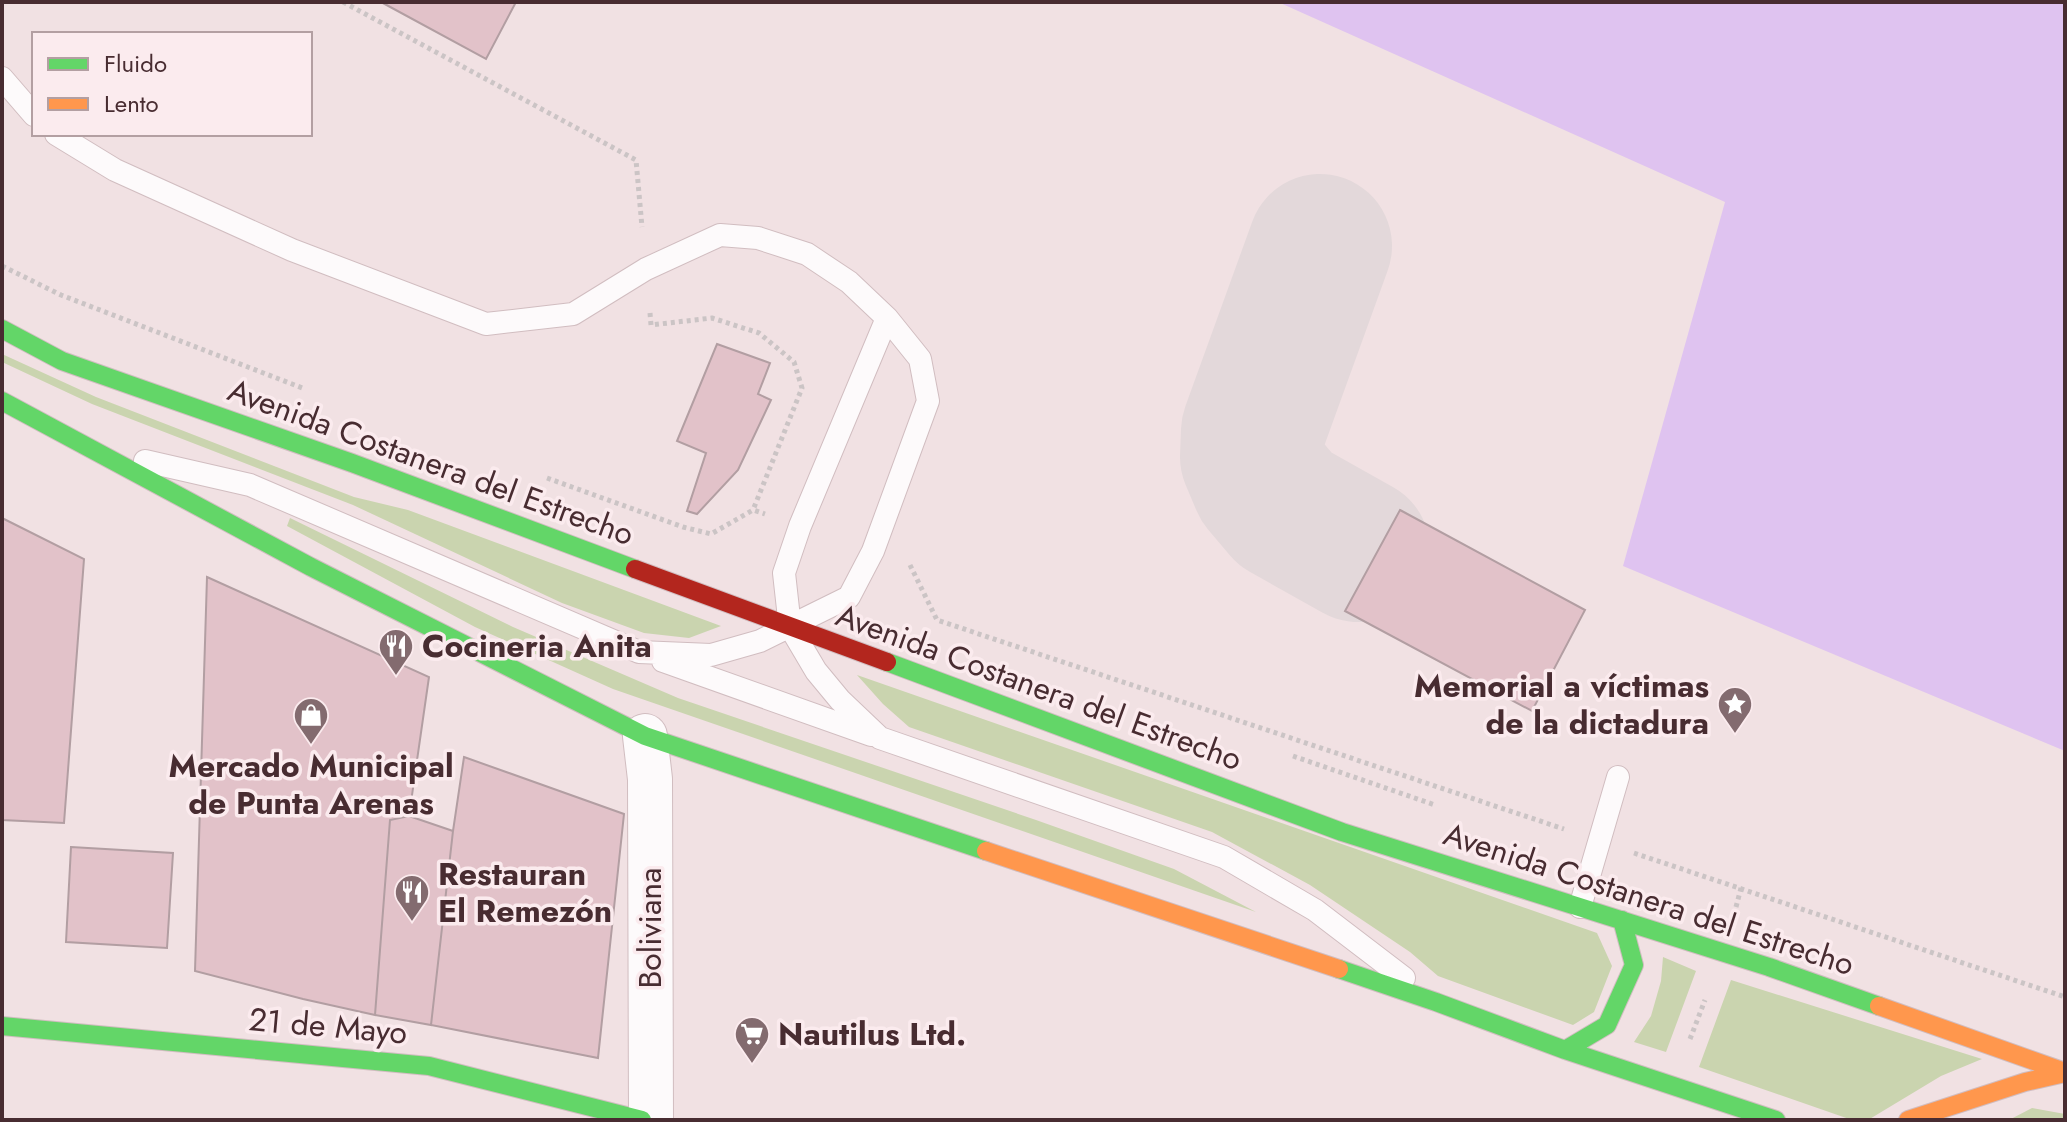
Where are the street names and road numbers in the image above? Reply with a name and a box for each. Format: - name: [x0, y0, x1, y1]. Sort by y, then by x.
- street label: Avenida Costanera del Estrecho: [222, 367, 640, 557]
- street label: Avenida Costanera del Estrecho: [830, 592, 1248, 782]
- street label: Avenida Costanera del Estrecho: [1438, 811, 1860, 987]
- street label: Boliviana: [627, 868, 673, 989]
- street label: 21 de Mayo: [247, 996, 409, 1056]

